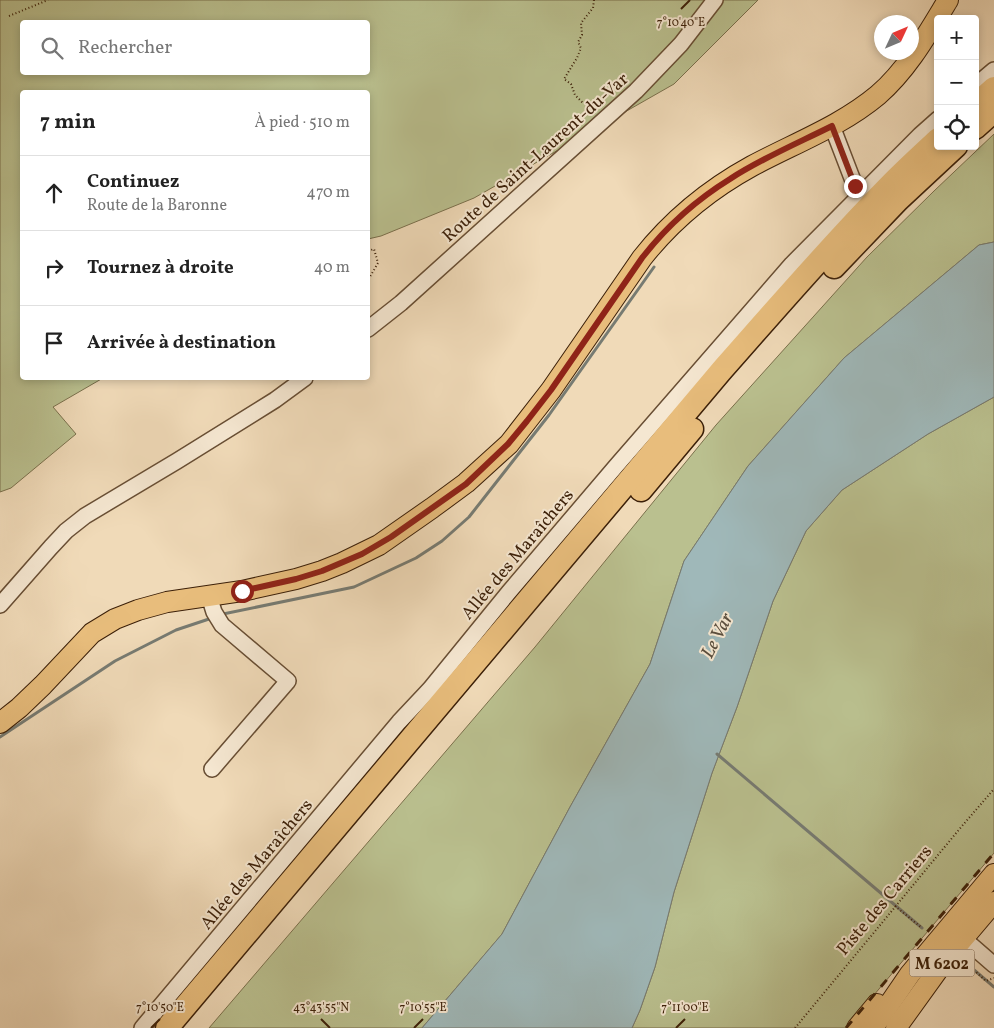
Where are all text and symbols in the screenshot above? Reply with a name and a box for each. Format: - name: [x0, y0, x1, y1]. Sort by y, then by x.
- text: 7°10'40"E: [657, 15, 705, 31]
- north arrow: [874, 15, 919, 60]
- map controls: [934, 15, 979, 150]
- button: +: [934, 15, 979, 60]
- search box: [20, 20, 370, 75]
- icon: search: [38, 34, 66, 62]
- text: Rechercher: [78, 35, 172, 61]
- button: −: [934, 60, 979, 105]
- street label: Route de Saint-Laurent-du-Var: [437, 67, 635, 249]
- button: locate: [934, 105, 979, 150]
- text: 7 min: [40, 108, 96, 137]
- text: À pied · 510 m: [255, 112, 350, 134]
- text: Continuez: [87, 169, 179, 195]
- route end: [844, 175, 867, 198]
- icon: ahead: [40, 179, 68, 207]
- text: 470 m: [306, 182, 350, 204]
- text: Route de la Baronne: [87, 195, 227, 217]
- icon: right: [40, 254, 68, 282]
- text: Tournez à droite: [87, 255, 234, 281]
- text: 40 m: [314, 257, 350, 279]
- icon: arrive: [40, 329, 68, 357]
- text: Arrivée à destination: [87, 330, 276, 356]
- street label: Allée des Maraîchers: [456, 484, 580, 626]
- route start: [231, 580, 254, 603]
- water label: Le Var: [695, 608, 741, 663]
- street label: Allée des Maraîchers: [195, 794, 319, 936]
- street label: Piste des Carriers: [832, 841, 939, 961]
- road number: M 6202: [910, 950, 974, 976]
- text: 7°10'50"E: [136, 1000, 184, 1016]
- text: 43°43'55"N: [293, 1000, 349, 1016]
- text: 7°10'55"E: [399, 1000, 447, 1016]
- text: 7°11'00"E: [661, 1000, 709, 1016]

